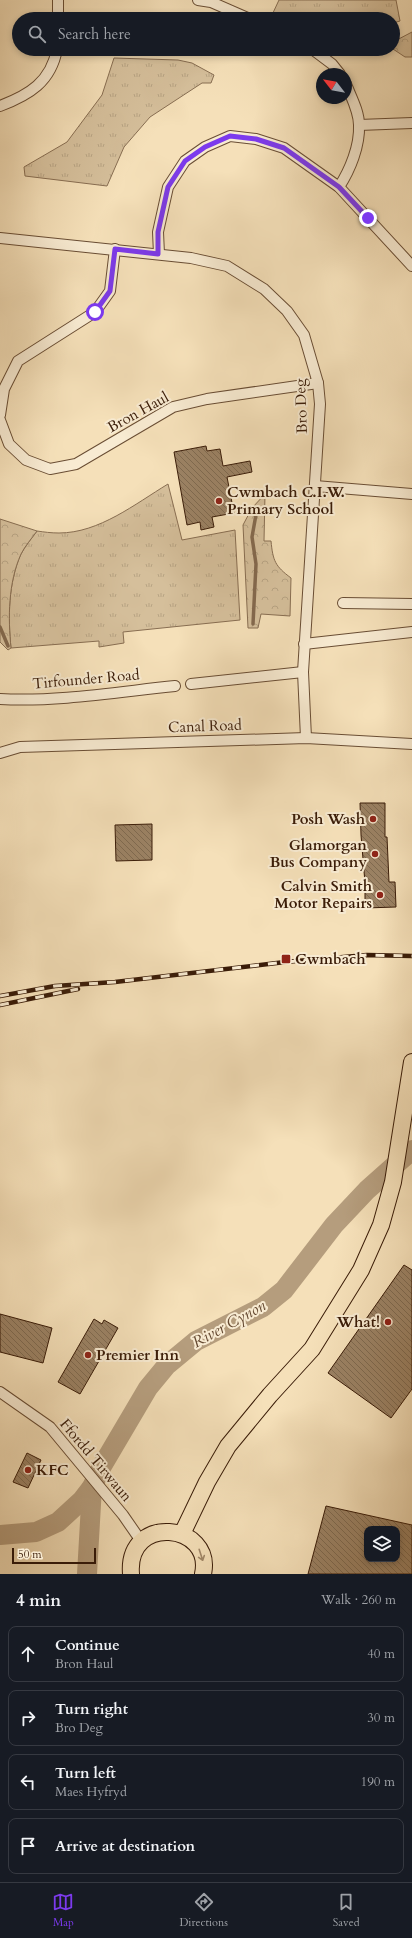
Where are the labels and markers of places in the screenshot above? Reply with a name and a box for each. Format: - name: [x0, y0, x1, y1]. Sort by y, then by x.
- place label: Cwmbach C.I.W. Primary School: [227, 482, 345, 519]
- marker: Cwmbach C.I.W. Primary School: [214, 496, 224, 506]
- place label: Posh Wash: [291, 809, 366, 829]
- marker: Posh Wash: [368, 814, 378, 824]
- place label: Glamorgan Bus Company: [269, 835, 367, 872]
- marker: Glamorgan Bus Company: [370, 849, 380, 859]
- place label: Calvin Smith Motor Repairs: [274, 876, 373, 913]
- marker: Calvin Smith Motor Repairs: [375, 890, 385, 900]
- place label: Cwmbach: [295, 949, 366, 969]
- marker: Cwmbach: [280, 953, 292, 965]
- place label: What!: [336, 1312, 380, 1332]
- marker: What!: [383, 1317, 393, 1327]
- place label: Premier Inn: [96, 1345, 179, 1365]
- marker: Premier Inn: [83, 1350, 93, 1360]
- place label: KFC: [36, 1460, 69, 1480]
- marker: KFC: [23, 1465, 33, 1475]

